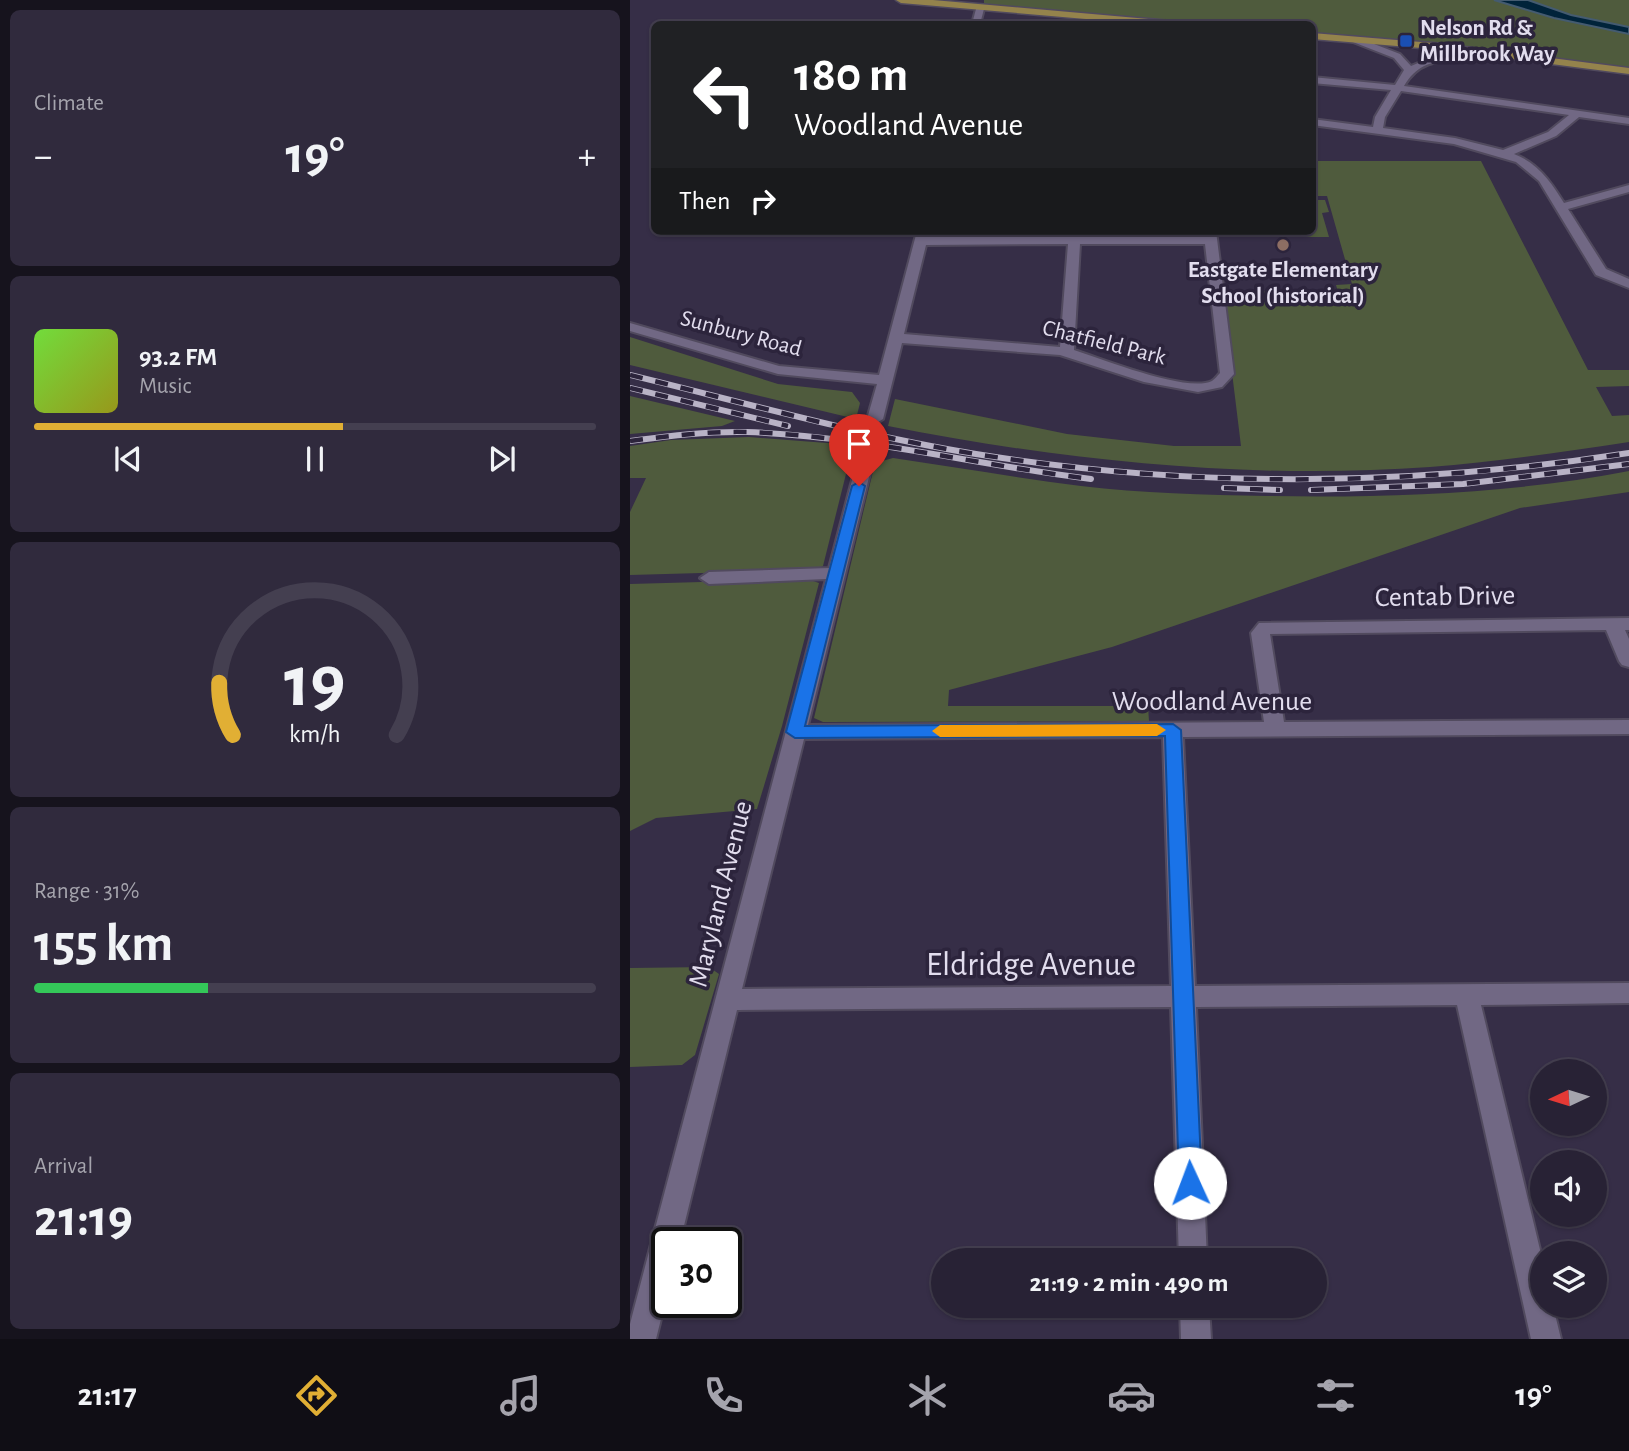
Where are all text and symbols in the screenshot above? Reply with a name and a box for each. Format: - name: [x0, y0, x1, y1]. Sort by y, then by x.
- place label: Nelson Rd & Millbrook Way: [1420, 17, 1555, 66]
- marker: Nelson Rd & Millbrook Way: [1398, 33, 1414, 49]
- icon: left: [679, 49, 770, 140]
- text: 180 m: [794, 51, 908, 100]
- text: Climate: [34, 92, 104, 115]
- text: Woodland Avenue: [794, 109, 1023, 141]
- text: 19°: [285, 130, 345, 182]
- text: −: [34, 138, 52, 176]
- text: +: [578, 138, 596, 176]
- icon: right: [744, 182, 782, 220]
- text: Then: [679, 188, 730, 214]
- marker: Eastgate Elementary School (historical): [1275, 237, 1291, 253]
- place label: Eastgate Elementary School (historical): [1188, 259, 1379, 308]
- street label: Sunbury Road: [678, 307, 804, 361]
- street label: Chatfield Park: [1040, 317, 1169, 370]
- text: 93.2 FM: [139, 344, 217, 370]
- text: Music: [139, 375, 191, 398]
- pin: [829, 414, 889, 486]
- icon: arrive: [840, 425, 878, 463]
- icon: previous: [109, 440, 147, 478]
- icon: pause: [296, 440, 334, 478]
- icon: next: [483, 440, 521, 478]
- street label: Centab Drive: [1375, 582, 1515, 612]
- text: 19: [284, 648, 346, 721]
- street label: Woodland Avenue: [1112, 688, 1312, 716]
- text: km/h: [289, 722, 341, 747]
- street label: Maryland Avenue: [684, 798, 758, 990]
- text: Range · 31%: [34, 880, 140, 903]
- text: 155 km: [34, 918, 173, 970]
- street label: Eldridge Avenue: [926, 949, 1136, 982]
- north arrow: [1530, 1059, 1606, 1136]
- map controls: [1530, 1059, 1607, 1318]
- position arrow: [1153, 1146, 1227, 1220]
- button: sound: [1530, 1150, 1607, 1227]
- text: Arrival: [34, 1155, 93, 1178]
- text: 21:19: [34, 1193, 133, 1245]
- speed limit sign: 30: [651, 1227, 742, 1318]
- button: layers: [1530, 1241, 1607, 1318]
- text: 21:19 · 2 min · 490 m: [1030, 1270, 1228, 1296]
- icon: directions: [292, 1371, 341, 1420]
- icon: music: [496, 1371, 545, 1420]
- icon: phone: [699, 1371, 748, 1420]
- icon: climate: [903, 1371, 952, 1420]
- icon: car: [1107, 1371, 1156, 1420]
- icon: filters: [1311, 1371, 1360, 1420]
- text: 21:17: [77, 1379, 137, 1411]
- text: 19°: [1515, 1379, 1552, 1411]

